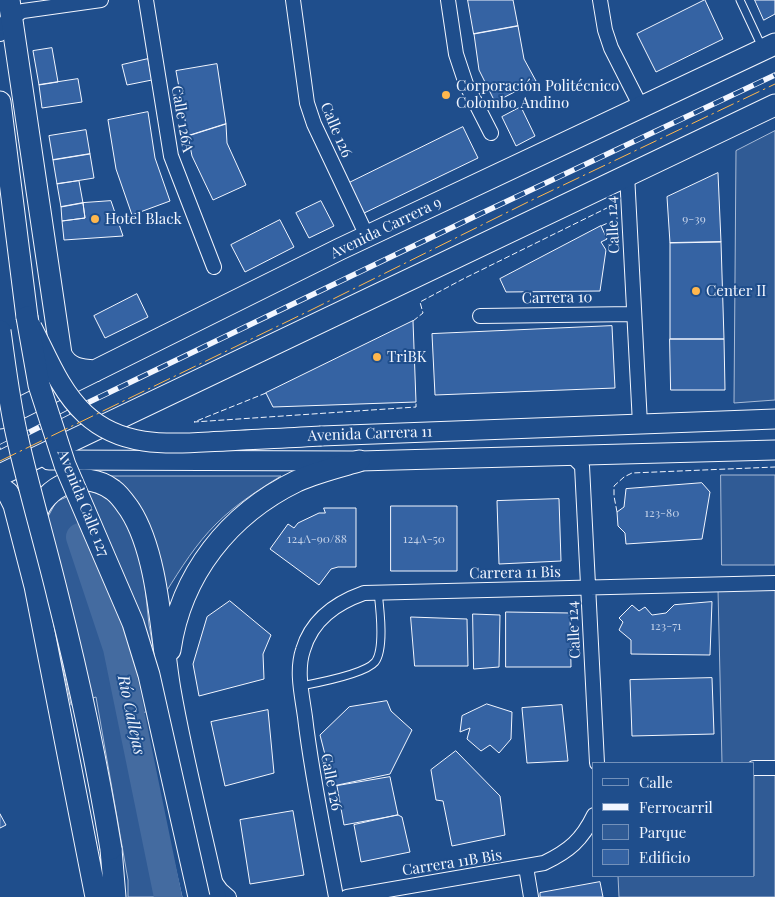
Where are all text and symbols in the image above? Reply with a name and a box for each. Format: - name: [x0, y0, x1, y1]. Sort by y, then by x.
- place label: Corporación Politécnico Colombo Andino: [456, 77, 619, 112]
- street label: Calle 126A: [167, 84, 197, 154]
- marker: Corporación Politécnico Colombo Andino: [440, 89, 452, 101]
- street label: Calle 126: [316, 100, 356, 160]
- street label: Avenida Carrera 9: [327, 193, 445, 263]
- street label: Calle 124: [603, 196, 623, 254]
- place label: Hotel Black: [105, 210, 182, 228]
- house number: 9-39: [682, 212, 706, 226]
- marker: Hotel Black: [89, 213, 101, 225]
- place label: Center II: [706, 282, 766, 300]
- marker: Center II: [690, 285, 702, 297]
- street label: Carrera 10: [521, 288, 593, 308]
- place label: TriBK: [387, 348, 426, 366]
- marker: TriBK: [371, 351, 383, 363]
- street label: Avenida Carrera 11: [307, 423, 433, 445]
- street label: Avenida Calle 127: [53, 447, 113, 559]
- house number: 123-80: [644, 506, 680, 520]
- house number: 124A-90/88: [287, 532, 347, 546]
- house number: 124A-50: [403, 532, 445, 546]
- street label: Carrera 11 Bis: [469, 563, 561, 583]
- street label: Calle 124: [564, 601, 584, 659]
- house number: 123-71: [651, 619, 681, 633]
- water label: Río Callejas: [113, 673, 149, 757]
- street label: Calle 126: [317, 752, 345, 812]
- legend: [592, 762, 755, 877]
- text: Calle: [639, 772, 673, 792]
- text: Ferrocarril: [639, 797, 713, 817]
- text: Parque: [639, 822, 686, 842]
- street label: Carrera 11B Bis: [401, 846, 503, 880]
- text: Edificio: [639, 847, 690, 867]

